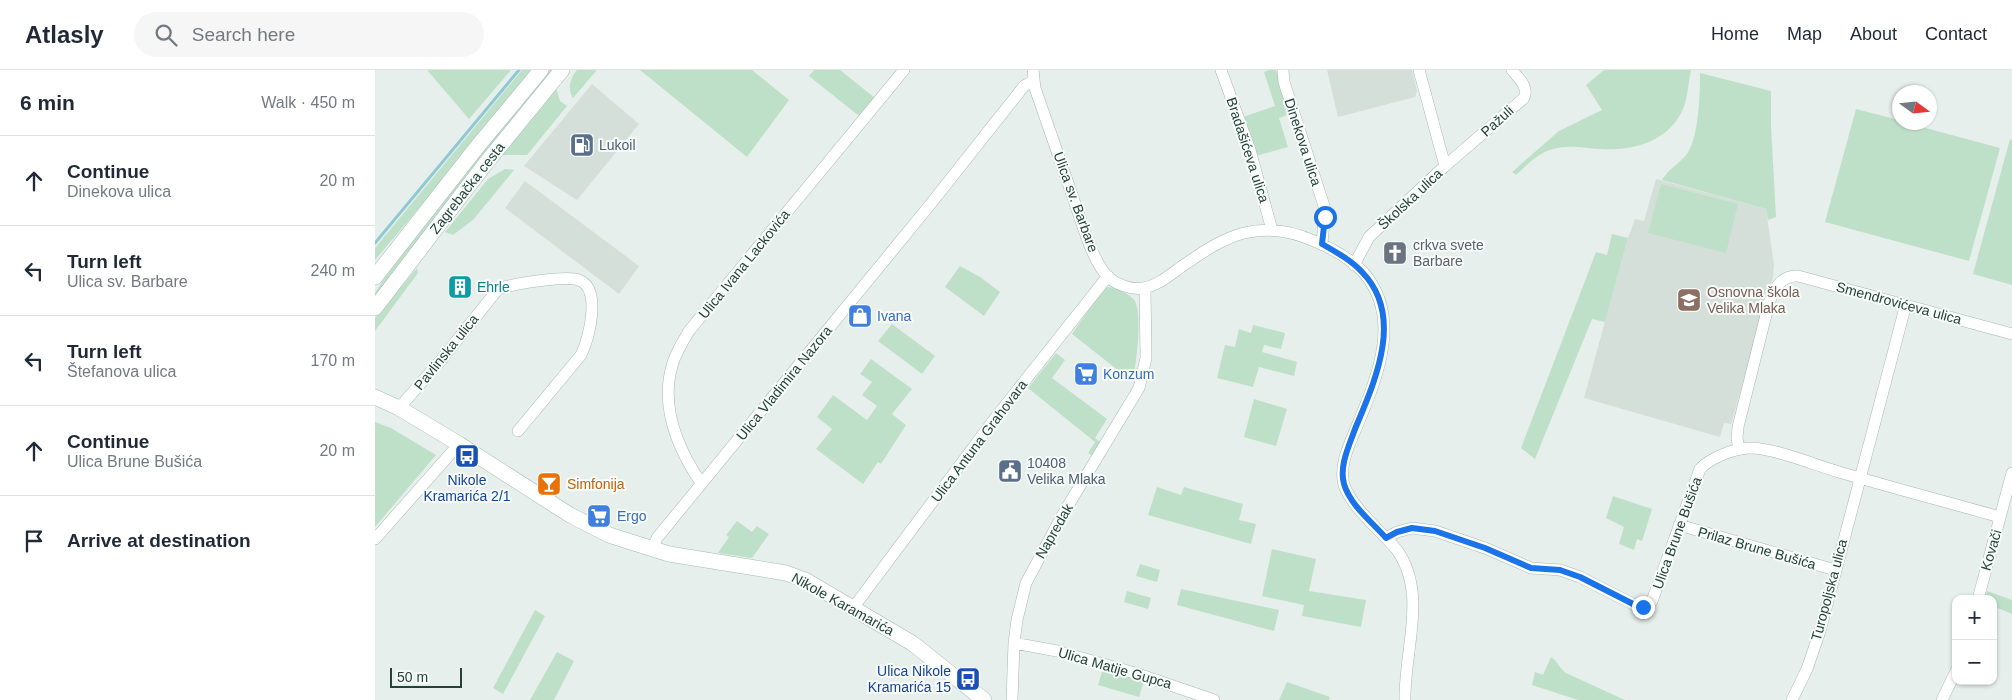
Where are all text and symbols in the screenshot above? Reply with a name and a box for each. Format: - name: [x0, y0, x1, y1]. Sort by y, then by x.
- search box: [134, 12, 484, 57]
- text: Atlasly: [25, 21, 104, 48]
- icon: search: [152, 21, 180, 49]
- text: Search here: [192, 24, 295, 45]
- text: Home: [1711, 24, 1759, 44]
- text: Map: [1787, 24, 1822, 44]
- text: About: [1850, 24, 1897, 44]
- text: Contact: [1925, 24, 1987, 44]
- north arrow: [1892, 85, 1937, 130]
- text: 6 min: [20, 91, 75, 114]
- text: Walk · 450 m: [261, 94, 355, 111]
- street label: Bradašićeva ulica: [1223, 95, 1273, 205]
- street label: Dinekova ulica: [1281, 96, 1325, 188]
- street label: Pažuli: [1477, 102, 1517, 140]
- fuel station icon: Lukoil: [569, 132, 595, 158]
- place label: Lukoil: [599, 137, 636, 153]
- street label: Zagrebačka cesta: [426, 139, 508, 237]
- street label: Ulica sv. Barbare: [1050, 150, 1102, 255]
- text: Continue: [67, 161, 149, 182]
- street label: Školska ulica: [1375, 165, 1445, 233]
- icon: ahead: [20, 167, 48, 195]
- text: 20 m: [319, 172, 355, 189]
- text: Dinekova ulica: [67, 183, 171, 200]
- street label: Ulica Ivana Lackovića: [695, 206, 793, 322]
- route start: [1314, 206, 1337, 229]
- place label: crkva svete Barbare: [1413, 237, 1484, 269]
- church icon: crkva svete Barbare: [1382, 240, 1408, 266]
- text: Turn left: [67, 251, 142, 272]
- icon: left: [20, 257, 48, 285]
- text: 240 m: [311, 262, 355, 279]
- text: Ulica sv. Barbare: [67, 273, 188, 290]
- building icon: Ehrle: [447, 274, 473, 300]
- place label: Ehrle: [477, 279, 510, 295]
- street label: Smendrovićeva ulica: [1835, 279, 1964, 327]
- place label: Osnovna škola Velika Mlaka: [1707, 284, 1800, 316]
- school or university icon: Osnovna škola Velika Mlaka: [1676, 287, 1702, 313]
- shop icon: Ivana: [847, 303, 873, 329]
- place label: Ivana: [877, 308, 911, 324]
- street label: Pavlinska ulica: [411, 311, 481, 393]
- street label: Ulica Vladimira Nazora: [733, 322, 835, 443]
- text: Turn left: [67, 341, 142, 362]
- icon: left: [20, 347, 48, 375]
- text: 170 m: [311, 352, 355, 369]
- supermarket icon: Konzum: [1073, 361, 1099, 387]
- text: Štefanova ulica: [67, 363, 176, 380]
- place label: Konzum: [1103, 366, 1154, 382]
- street label: Ulica Antuna Grahovara: [928, 377, 1030, 505]
- text: Continue: [67, 431, 149, 452]
- icon: ahead: [20, 437, 48, 465]
- text: 20 m: [319, 442, 355, 459]
- bus stop icon: Nikole Kramarića 2/1: [454, 443, 480, 469]
- text: Ulica Brune Bušića: [67, 453, 202, 470]
- place label: 10408 Velika Mlaka: [1027, 455, 1106, 487]
- public building icon: 10408 Velika Mlaka: [997, 458, 1023, 484]
- bar icon: Simfonija: [536, 471, 562, 497]
- place label: Nikole Kramarića 2/1: [423, 472, 511, 504]
- street label: Ulica Brune Bušića: [1649, 474, 1705, 591]
- place label: Simfonija: [567, 476, 625, 492]
- street label: Napredak: [1032, 500, 1077, 561]
- supermarket icon: Ergo: [586, 503, 612, 529]
- place label: Ergo: [617, 508, 647, 524]
- street label: Prilaz Brune Bušića: [1696, 523, 1818, 573]
- icon: arrive: [20, 527, 48, 555]
- street label: Kovači: [1978, 528, 2004, 572]
- text: Arrive at destination: [67, 530, 251, 551]
- street label: Turopoljska ulica: [1808, 537, 1850, 643]
- street label: Nikole Karamarića: [789, 569, 897, 639]
- map controls: [1952, 595, 1997, 685]
- button: +: [1952, 595, 1997, 640]
- route end: [1632, 596, 1655, 619]
- button: −: [1952, 640, 1997, 685]
- street label: Ulica Matije Gupca: [1056, 644, 1174, 692]
- place label: Ulica Nikole Kramarića 15: [868, 663, 951, 695]
- scale bar: [390, 665, 463, 688]
- bus stop icon: Ulica Nikole Kramarića 15: [955, 666, 981, 692]
- text: 50 m: [397, 669, 428, 685]

